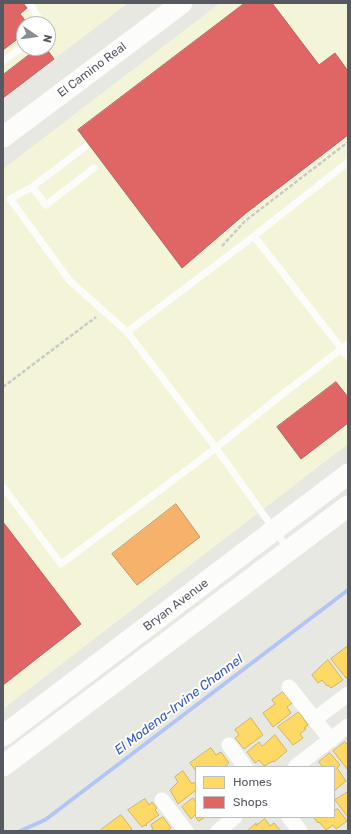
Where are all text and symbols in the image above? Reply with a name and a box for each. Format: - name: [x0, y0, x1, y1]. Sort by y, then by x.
- north arrow: [16, 16, 56, 56]
- text: N: [40, 33, 54, 44]
- street label: El Camino Real: [55, 39, 129, 101]
- street label: Bryan Avenue: [141, 576, 211, 634]
- water label: El Modena-Irvine Channel: [112, 652, 246, 758]
- legend: [195, 766, 335, 818]
- text: Homes: [233, 775, 272, 789]
- text: Shops: [233, 795, 268, 809]

